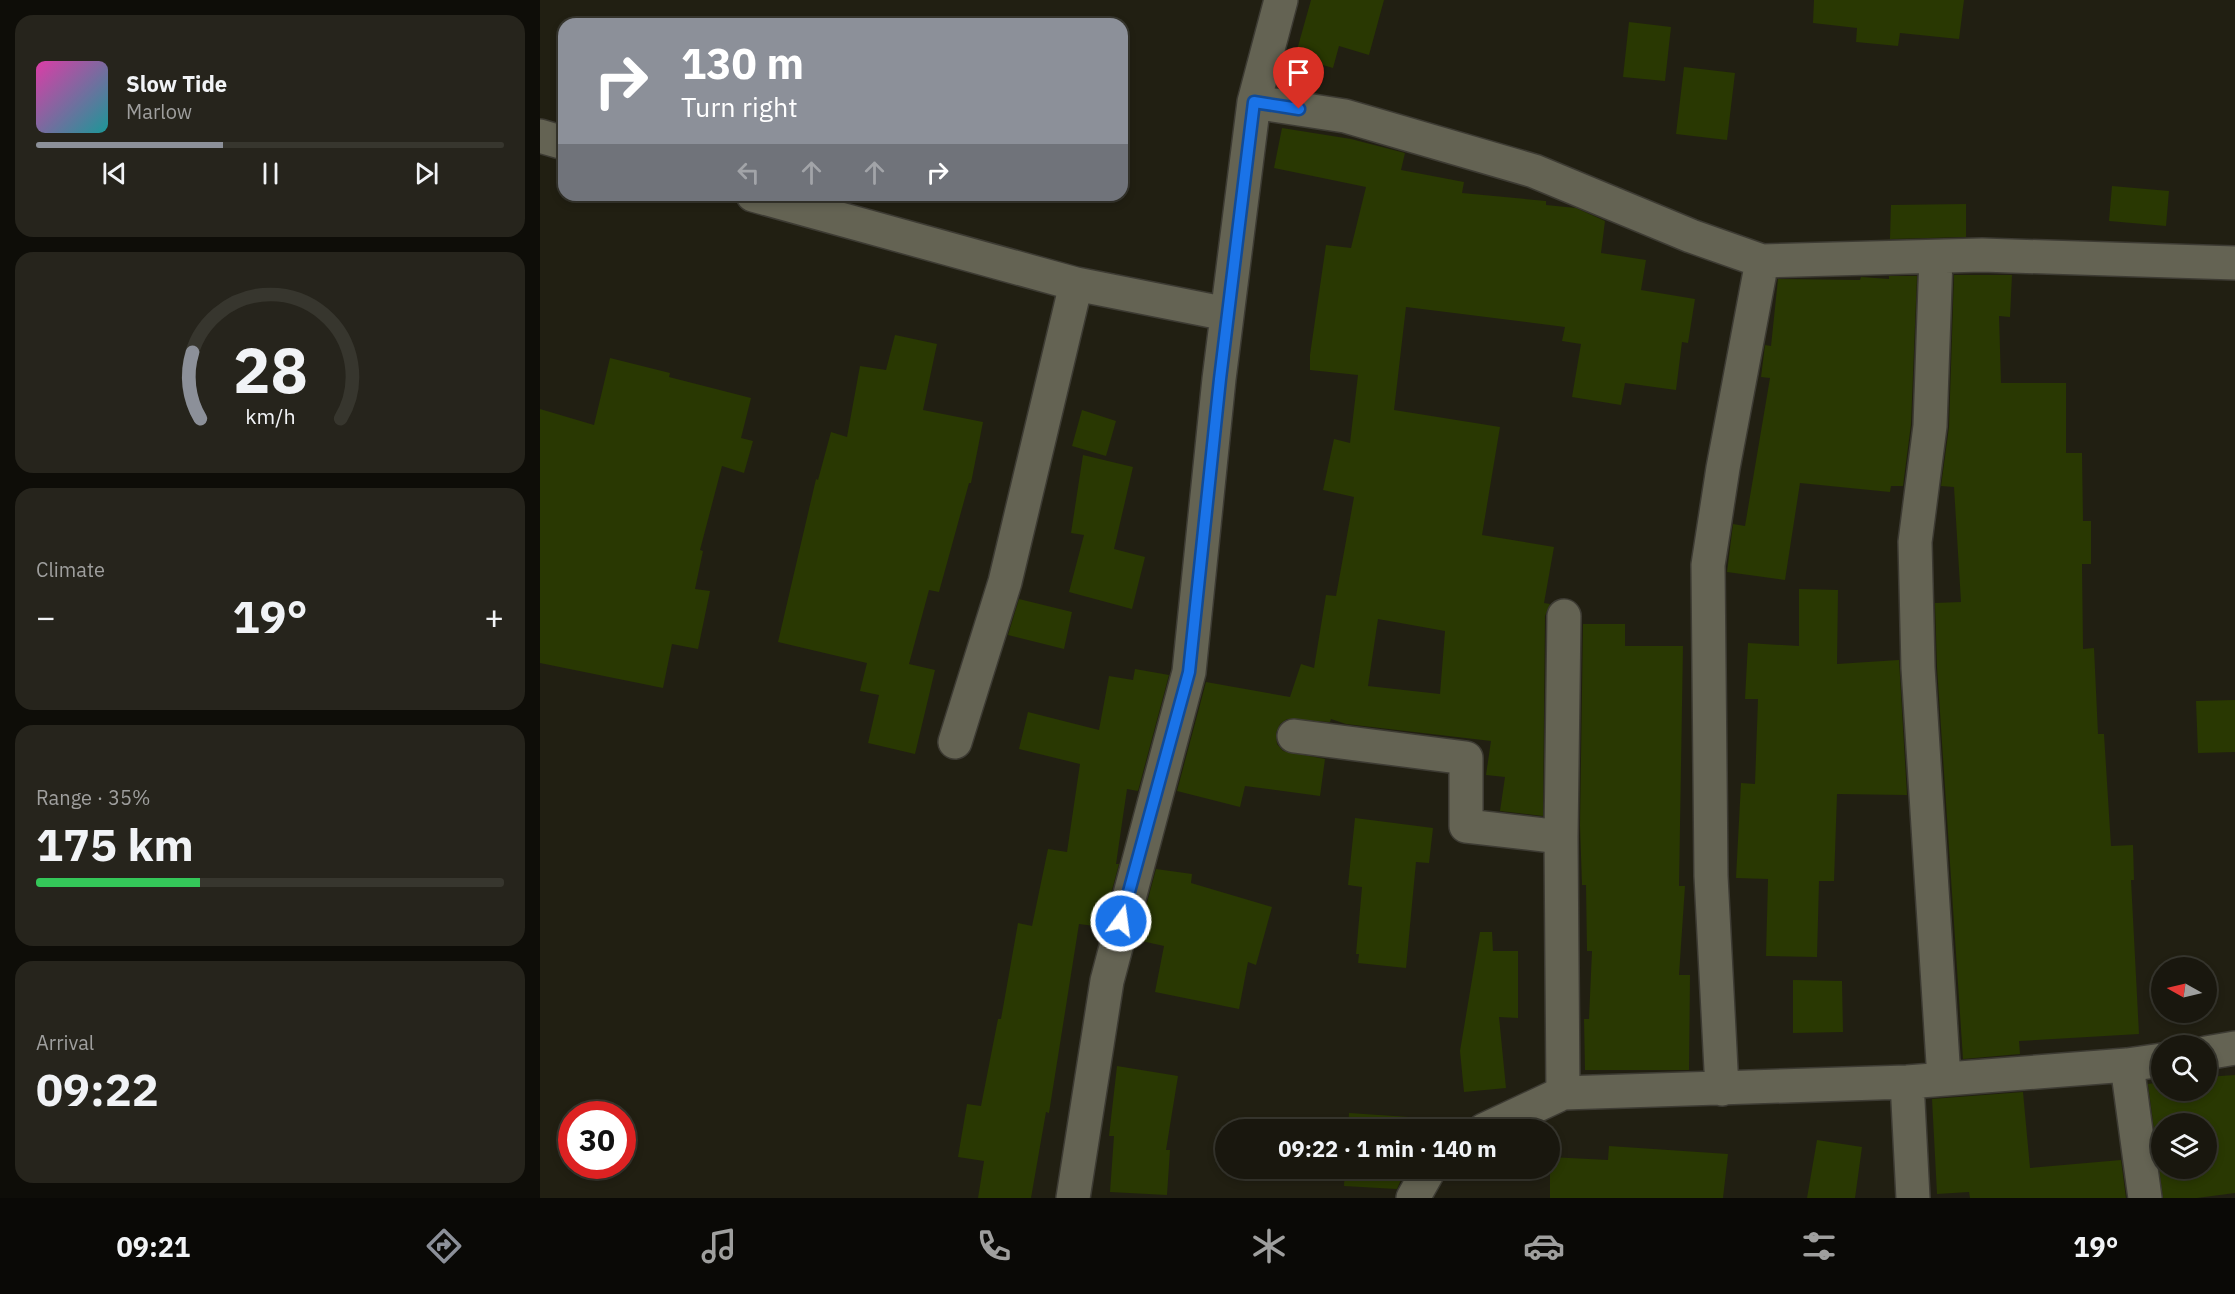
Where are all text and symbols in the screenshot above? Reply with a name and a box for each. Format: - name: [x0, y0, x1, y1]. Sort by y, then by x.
- text: 130 m: [681, 36, 804, 91]
- icon: right: [582, 42, 660, 120]
- pin: [1273, 47, 1324, 109]
- icon: arrive: [1282, 56, 1315, 89]
- text: Slow Tide: [126, 69, 227, 98]
- text: Turn right: [681, 89, 798, 124]
- text: Marlow: [126, 98, 192, 125]
- icon: left: [732, 156, 765, 189]
- icon: ahead: [795, 156, 828, 189]
- icon: ahead: [858, 156, 891, 189]
- icon: right: [921, 156, 954, 189]
- icon: previous: [98, 157, 131, 190]
- icon: pause: [254, 157, 287, 190]
- icon: next: [410, 157, 443, 190]
- text: 28: [233, 330, 307, 411]
- text: km/h: [245, 403, 295, 431]
- text: Climate: [36, 556, 105, 583]
- text: 19°: [232, 587, 308, 645]
- text: −: [36, 595, 56, 638]
- text: +: [484, 595, 504, 638]
- text: Range · 35%: [36, 784, 151, 811]
- text: 175 km: [36, 815, 194, 873]
- position arrow: [1089, 889, 1153, 953]
- north arrow: [2151, 957, 2217, 1023]
- map controls: [2151, 957, 2217, 1179]
- text: Arrival: [36, 1029, 94, 1056]
- button: search: [2151, 1035, 2217, 1101]
- text: 09:22: [36, 1060, 159, 1118]
- speed limit sign: 30: [558, 1101, 636, 1179]
- button: layers: [2151, 1113, 2217, 1179]
- text: 09:22 · 1 min · 140 m: [1278, 1134, 1497, 1163]
- icon: directions: [423, 1225, 465, 1267]
- icon: music: [698, 1225, 740, 1267]
- icon: phone: [973, 1225, 1015, 1267]
- icon: climate: [1248, 1225, 1290, 1267]
- icon: car: [1523, 1225, 1565, 1267]
- icon: filters: [1798, 1225, 1840, 1267]
- text: 09:21: [117, 1229, 190, 1264]
- text: 19°: [2073, 1229, 2118, 1264]

